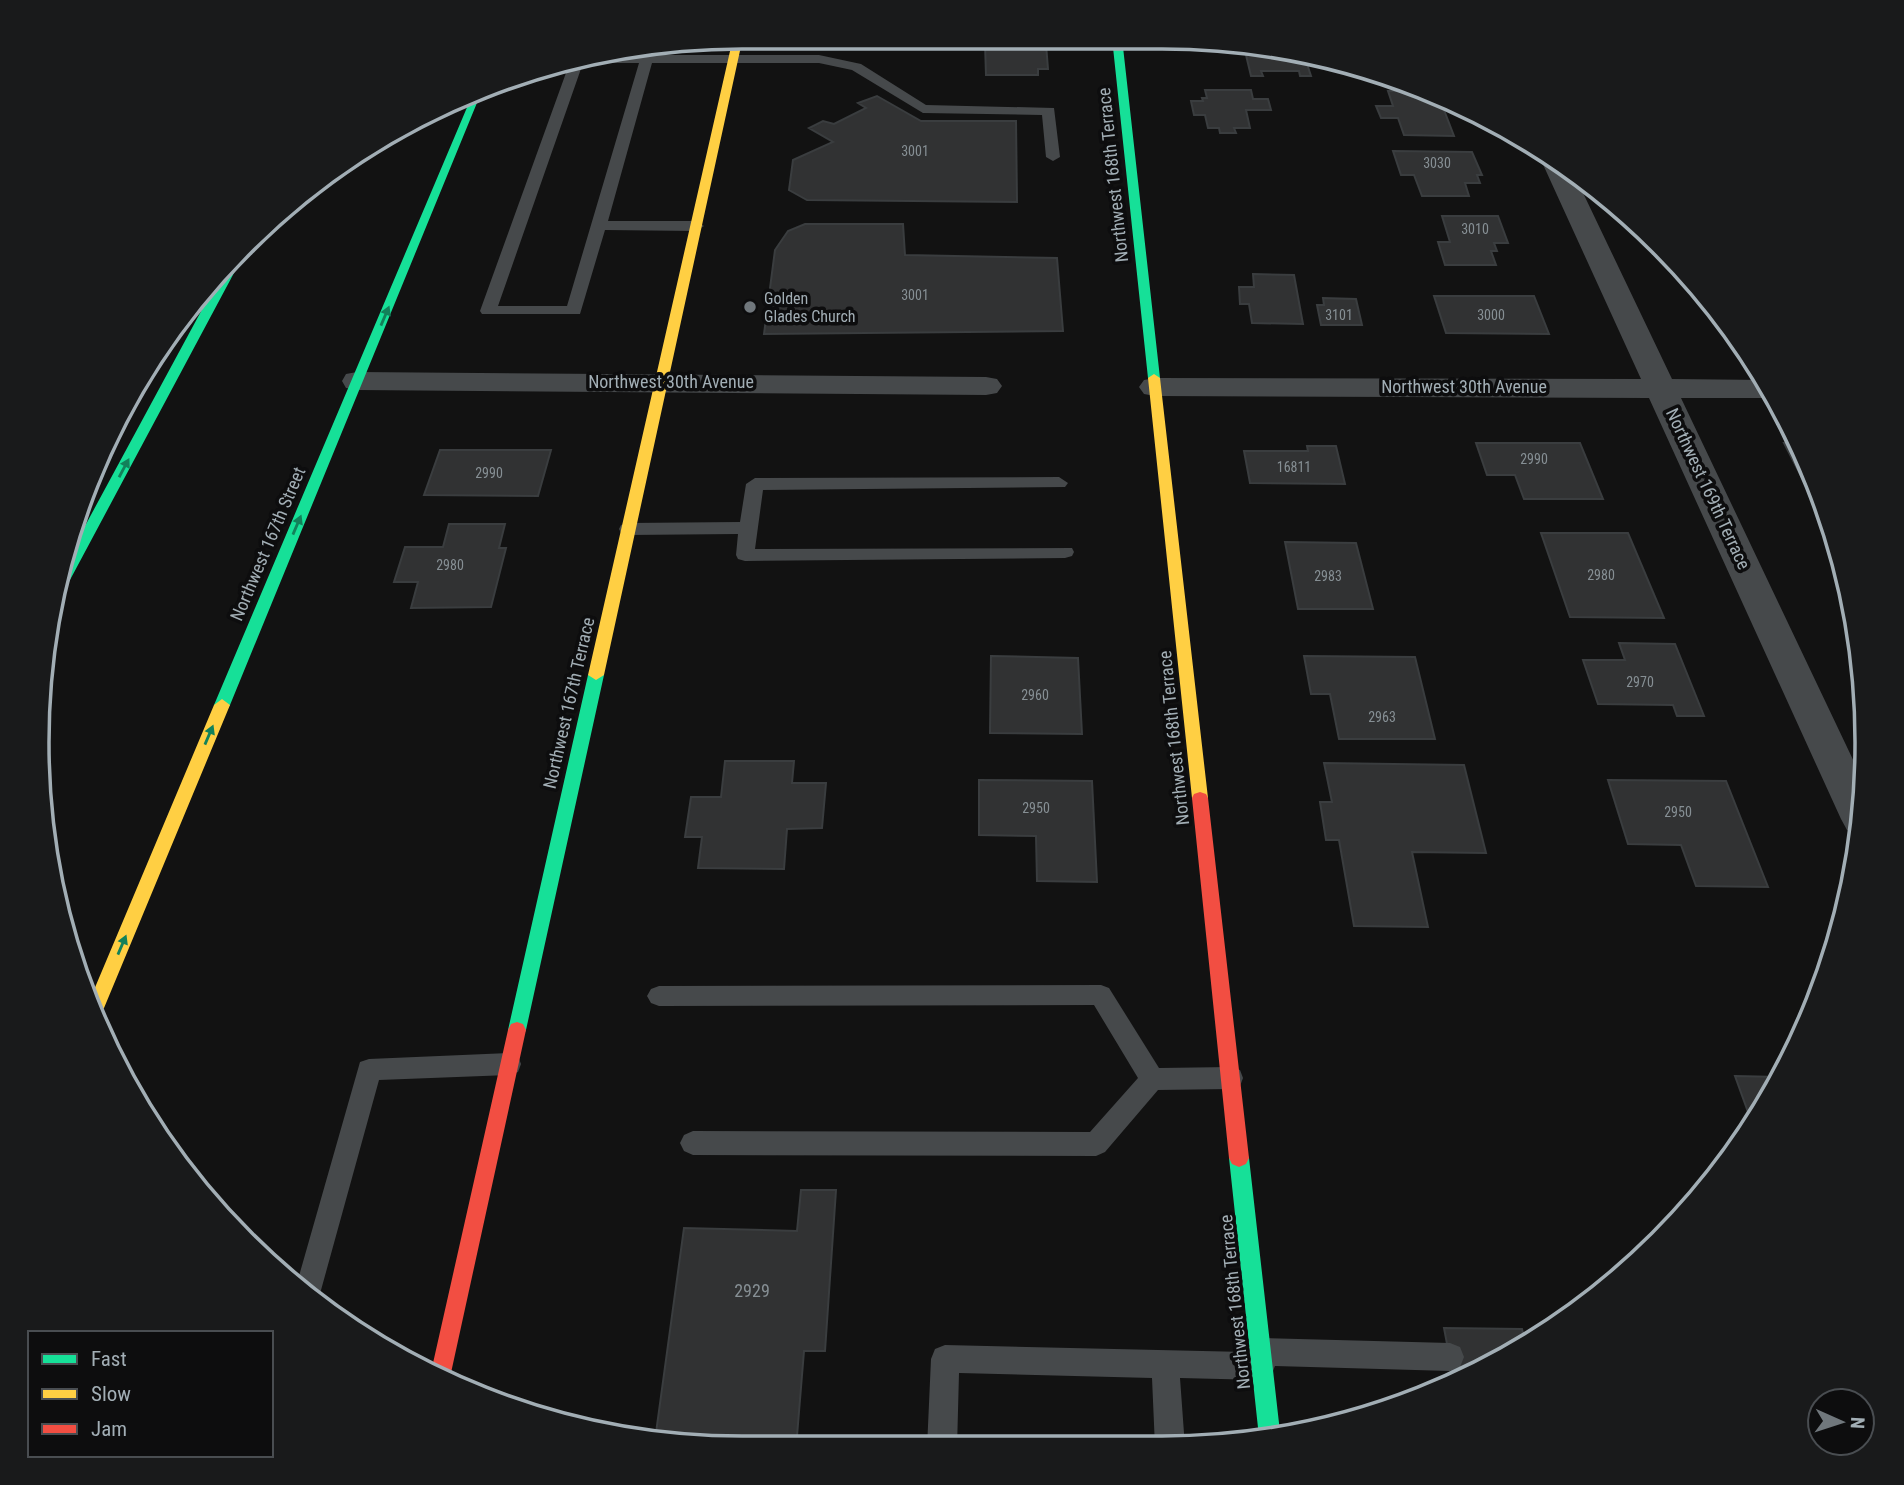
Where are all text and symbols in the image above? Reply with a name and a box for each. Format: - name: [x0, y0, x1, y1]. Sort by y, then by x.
- street label: Northwest 168th Terrace: [1093, 87, 1132, 263]
- house number: 3001: [901, 143, 929, 159]
- house number: 3030: [1423, 155, 1451, 171]
- house number: 3010: [1461, 221, 1489, 237]
- house number: 3001: [901, 287, 929, 303]
- place label: Golden Glades Church: [764, 289, 856, 326]
- marker: Golden Glades Church: [742, 299, 758, 315]
- one-way arrow: [379, 305, 390, 326]
- house number: 3101: [1325, 307, 1353, 323]
- house number: 3000: [1477, 307, 1505, 323]
- street label: Northwest 30th Avenue: [588, 371, 754, 392]
- street label: Northwest 30th Avenue: [1381, 376, 1547, 397]
- street label: Northwest 169th Terrace: [1662, 405, 1755, 573]
- house number: 2990: [1520, 451, 1548, 467]
- one-way arrow: [118, 458, 129, 478]
- house number: 16811: [1277, 459, 1311, 475]
- street label: Northwest 167th Street: [226, 464, 309, 624]
- house number: 2990: [475, 465, 503, 481]
- one-way arrow: [292, 515, 303, 536]
- house number: 2980: [436, 557, 464, 573]
- house number: 2980: [1587, 567, 1615, 583]
- house number: 2983: [1314, 568, 1342, 584]
- street label: Northwest 167th Terrace: [539, 615, 598, 791]
- street label: Northwest 168th Terrace: [1154, 650, 1193, 826]
- house number: 2970: [1626, 674, 1654, 690]
- house number: 2960: [1021, 687, 1049, 703]
- house number: 2963: [1368, 709, 1396, 725]
- one-way arrow: [204, 725, 215, 746]
- house number: 2950: [1022, 800, 1050, 816]
- house number: 2950: [1664, 804, 1692, 820]
- one-way arrow: [116, 935, 127, 956]
- street label: Northwest 168th Terrace: [1215, 1214, 1254, 1390]
- house number: 2929: [734, 1280, 770, 1301]
- legend: [28, 1331, 273, 1457]
- text: Fast: [91, 1347, 127, 1371]
- text: Slow: [91, 1382, 131, 1406]
- north arrow: [1806, 1387, 1876, 1457]
- text: N: [1846, 1416, 1869, 1429]
- text: Jam: [91, 1417, 127, 1441]

